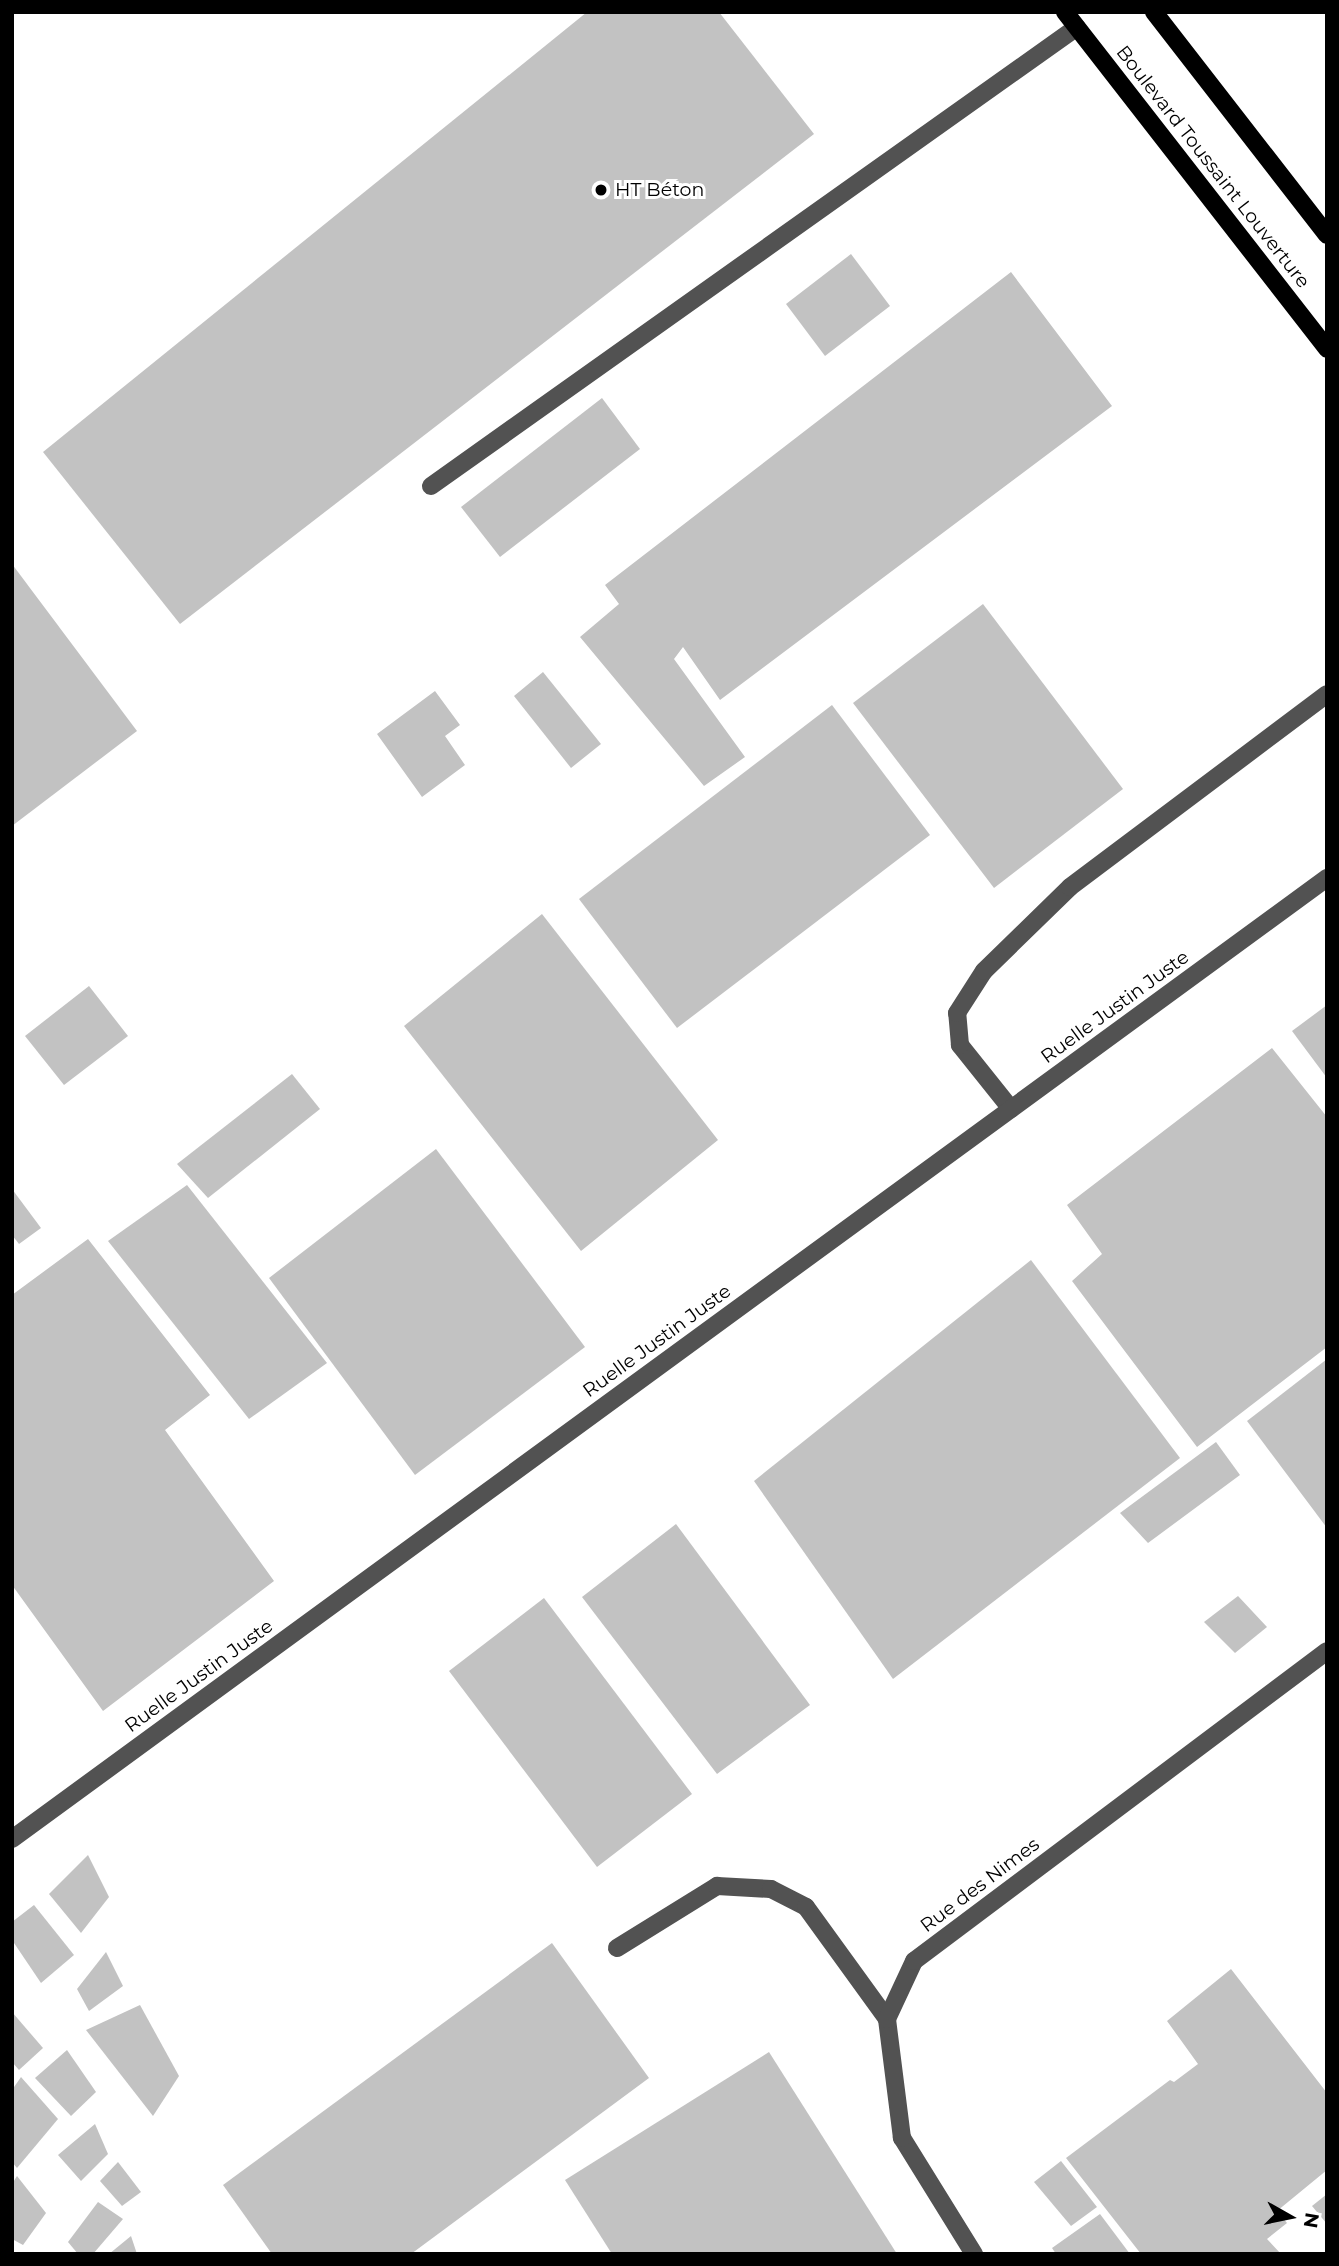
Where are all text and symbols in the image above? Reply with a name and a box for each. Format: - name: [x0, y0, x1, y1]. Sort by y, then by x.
- street label: Boulevard Toussaint Louverture: [1111, 41, 1315, 293]
- place label: HT Béton: [615, 179, 704, 201]
- marker: HT Béton: [593, 182, 609, 198]
- street label: Ruelle Justin Juste: [1037, 946, 1193, 1068]
- street label: Ruelle Justin Juste: [579, 1280, 735, 1402]
- street label: Ruelle Justin Juste: [121, 1615, 277, 1737]
- street label: Rue des Nimes: [916, 1833, 1044, 1937]
- north arrow: [1255, 2182, 1325, 2252]
- text: N: [1299, 2211, 1324, 2230]

